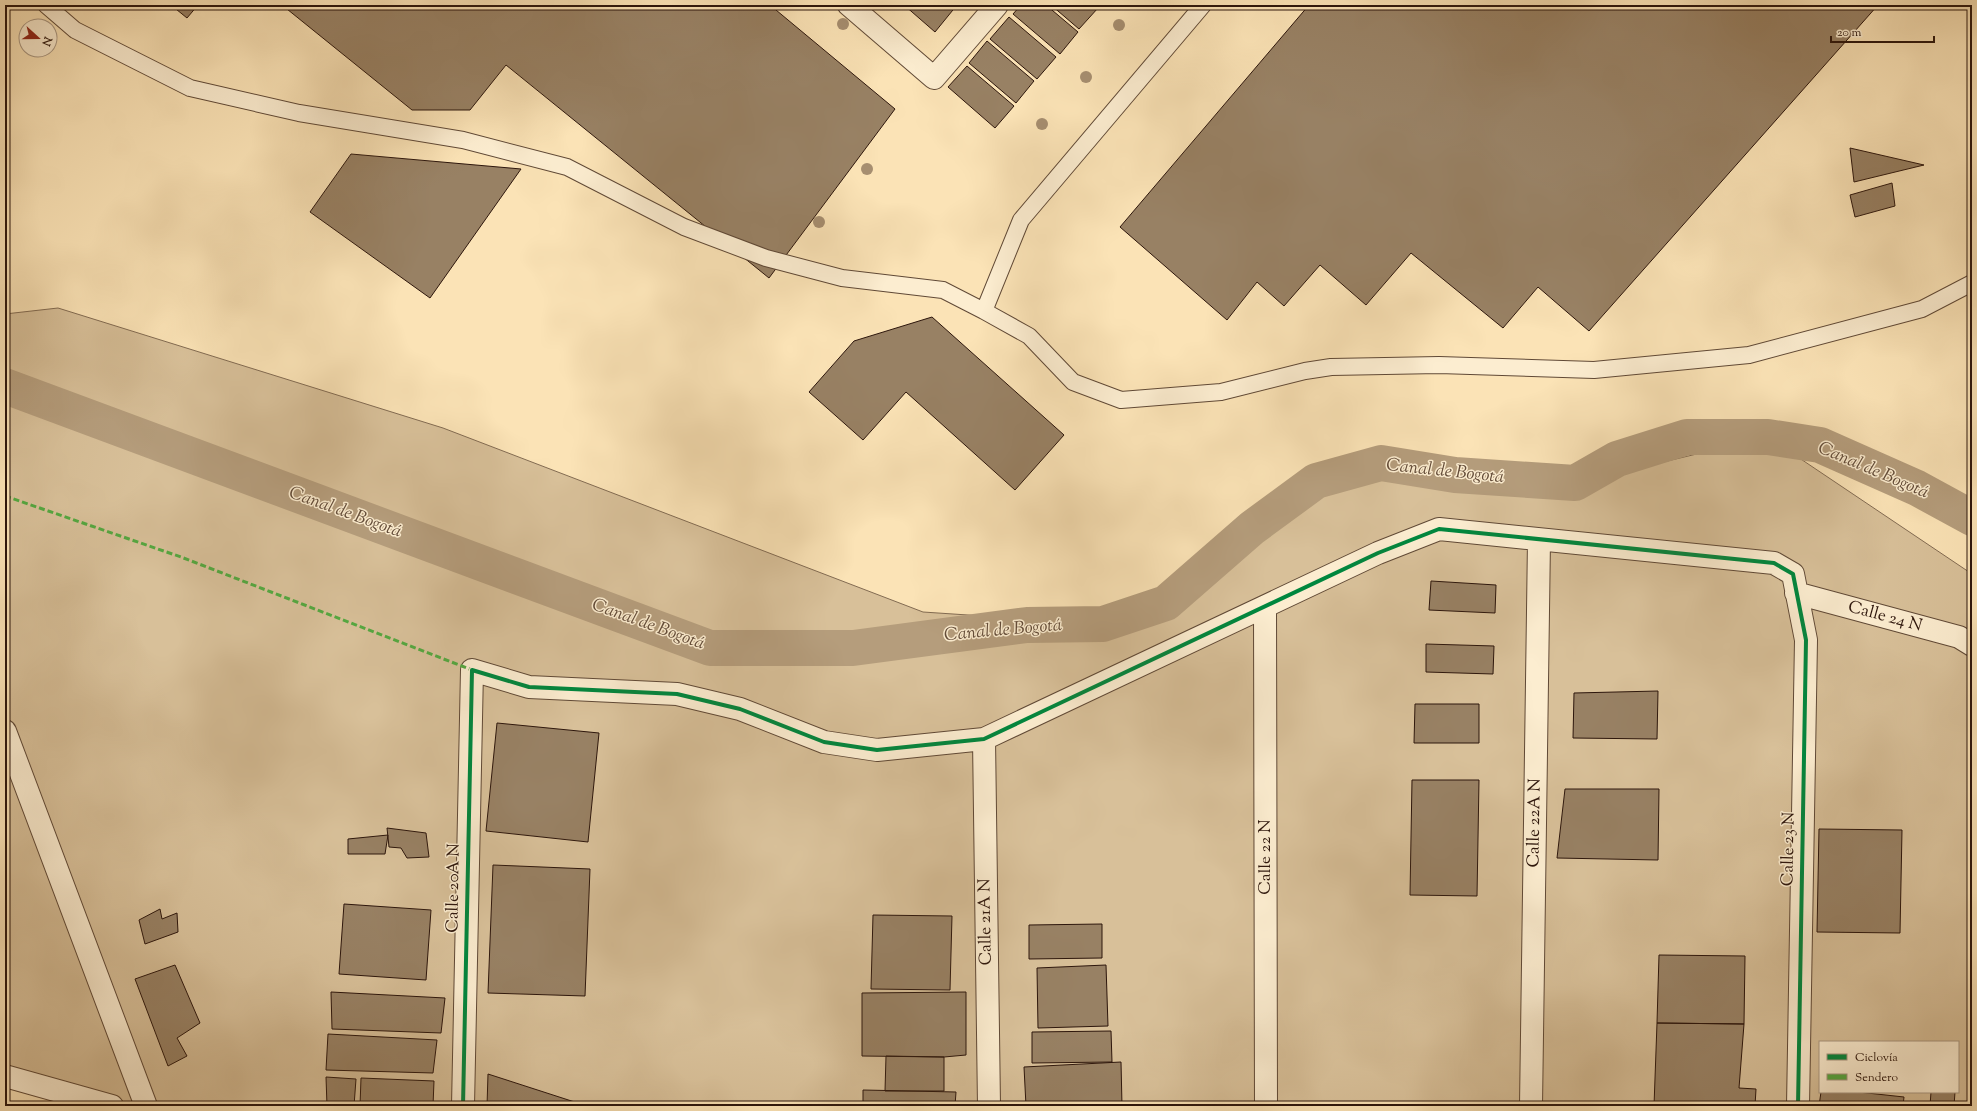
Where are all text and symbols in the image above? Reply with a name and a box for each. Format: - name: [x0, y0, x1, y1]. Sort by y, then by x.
- north arrow: [18, 18, 58, 58]
- scale bar: [1831, 18, 1934, 44]
- text: 20 m: [1837, 24, 1862, 42]
- text: N: [37, 33, 56, 48]
- water label: Canal de Bogotá: [1813, 436, 1933, 506]
- water label: Canal de Bogotá: [1385, 453, 1505, 491]
- water label: Canal de Bogotá: [285, 481, 405, 545]
- water label: Canal de Bogotá: [588, 593, 708, 657]
- street label: Calle 24 N: [1845, 596, 1925, 638]
- water label: Canal de Bogotá: [943, 613, 1063, 649]
- street label: Calle 22A N: [1522, 778, 1548, 868]
- street label: Calle 23 N: [1776, 812, 1802, 886]
- street label: Calle 22 N: [1254, 819, 1278, 895]
- street label: Calle 20A N: [441, 843, 467, 933]
- street label: Calle 21A N: [973, 878, 999, 966]
- legend: [1819, 1041, 1959, 1093]
- text: Ciclovía: [1855, 1049, 1898, 1067]
- text: Sendero: [1855, 1069, 1898, 1087]

